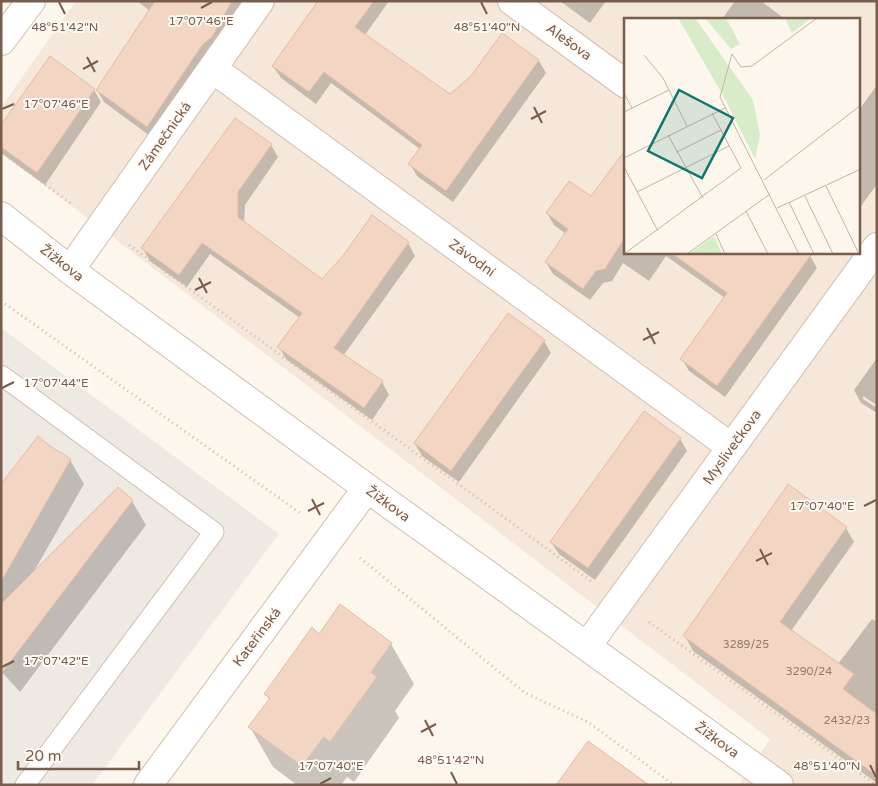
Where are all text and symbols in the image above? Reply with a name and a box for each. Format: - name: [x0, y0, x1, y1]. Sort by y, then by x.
- text: 17°07'46"E: [168, 14, 234, 28]
- inset map: [624, 18, 860, 254]
- text: 48°51'42"N: [32, 20, 99, 34]
- text: 48°51'40"N: [454, 20, 521, 34]
- street label: Alešova: [543, 20, 595, 64]
- text: 17°07'46"E: [23, 97, 89, 111]
- street label: Zámečnická: [135, 98, 195, 174]
- street label: Závodní: [445, 235, 499, 281]
- street label: Žižkova: [37, 241, 87, 285]
- text: 17°07'44"E: [23, 376, 89, 390]
- street label: Myslivečkova: [699, 406, 765, 488]
- street label: Žižkova: [363, 482, 413, 526]
- text: 17°07'40"E: [789, 499, 855, 513]
- street label: Kateřinská: [229, 604, 285, 670]
- house number: 3289/25: [723, 638, 769, 651]
- text: 17°07'42"E: [23, 654, 89, 668]
- house number: 3290/24: [786, 665, 832, 678]
- house number: 2432/23: [824, 714, 870, 727]
- street label: Žižkova: [692, 718, 742, 762]
- scale bar: [18, 738, 139, 770]
- text: 20 m: [25, 747, 62, 765]
- text: 48°51'42"N: [418, 753, 485, 767]
- text: 17°07'40"E: [298, 759, 364, 773]
- text: 48°51'40"N: [794, 759, 861, 773]

